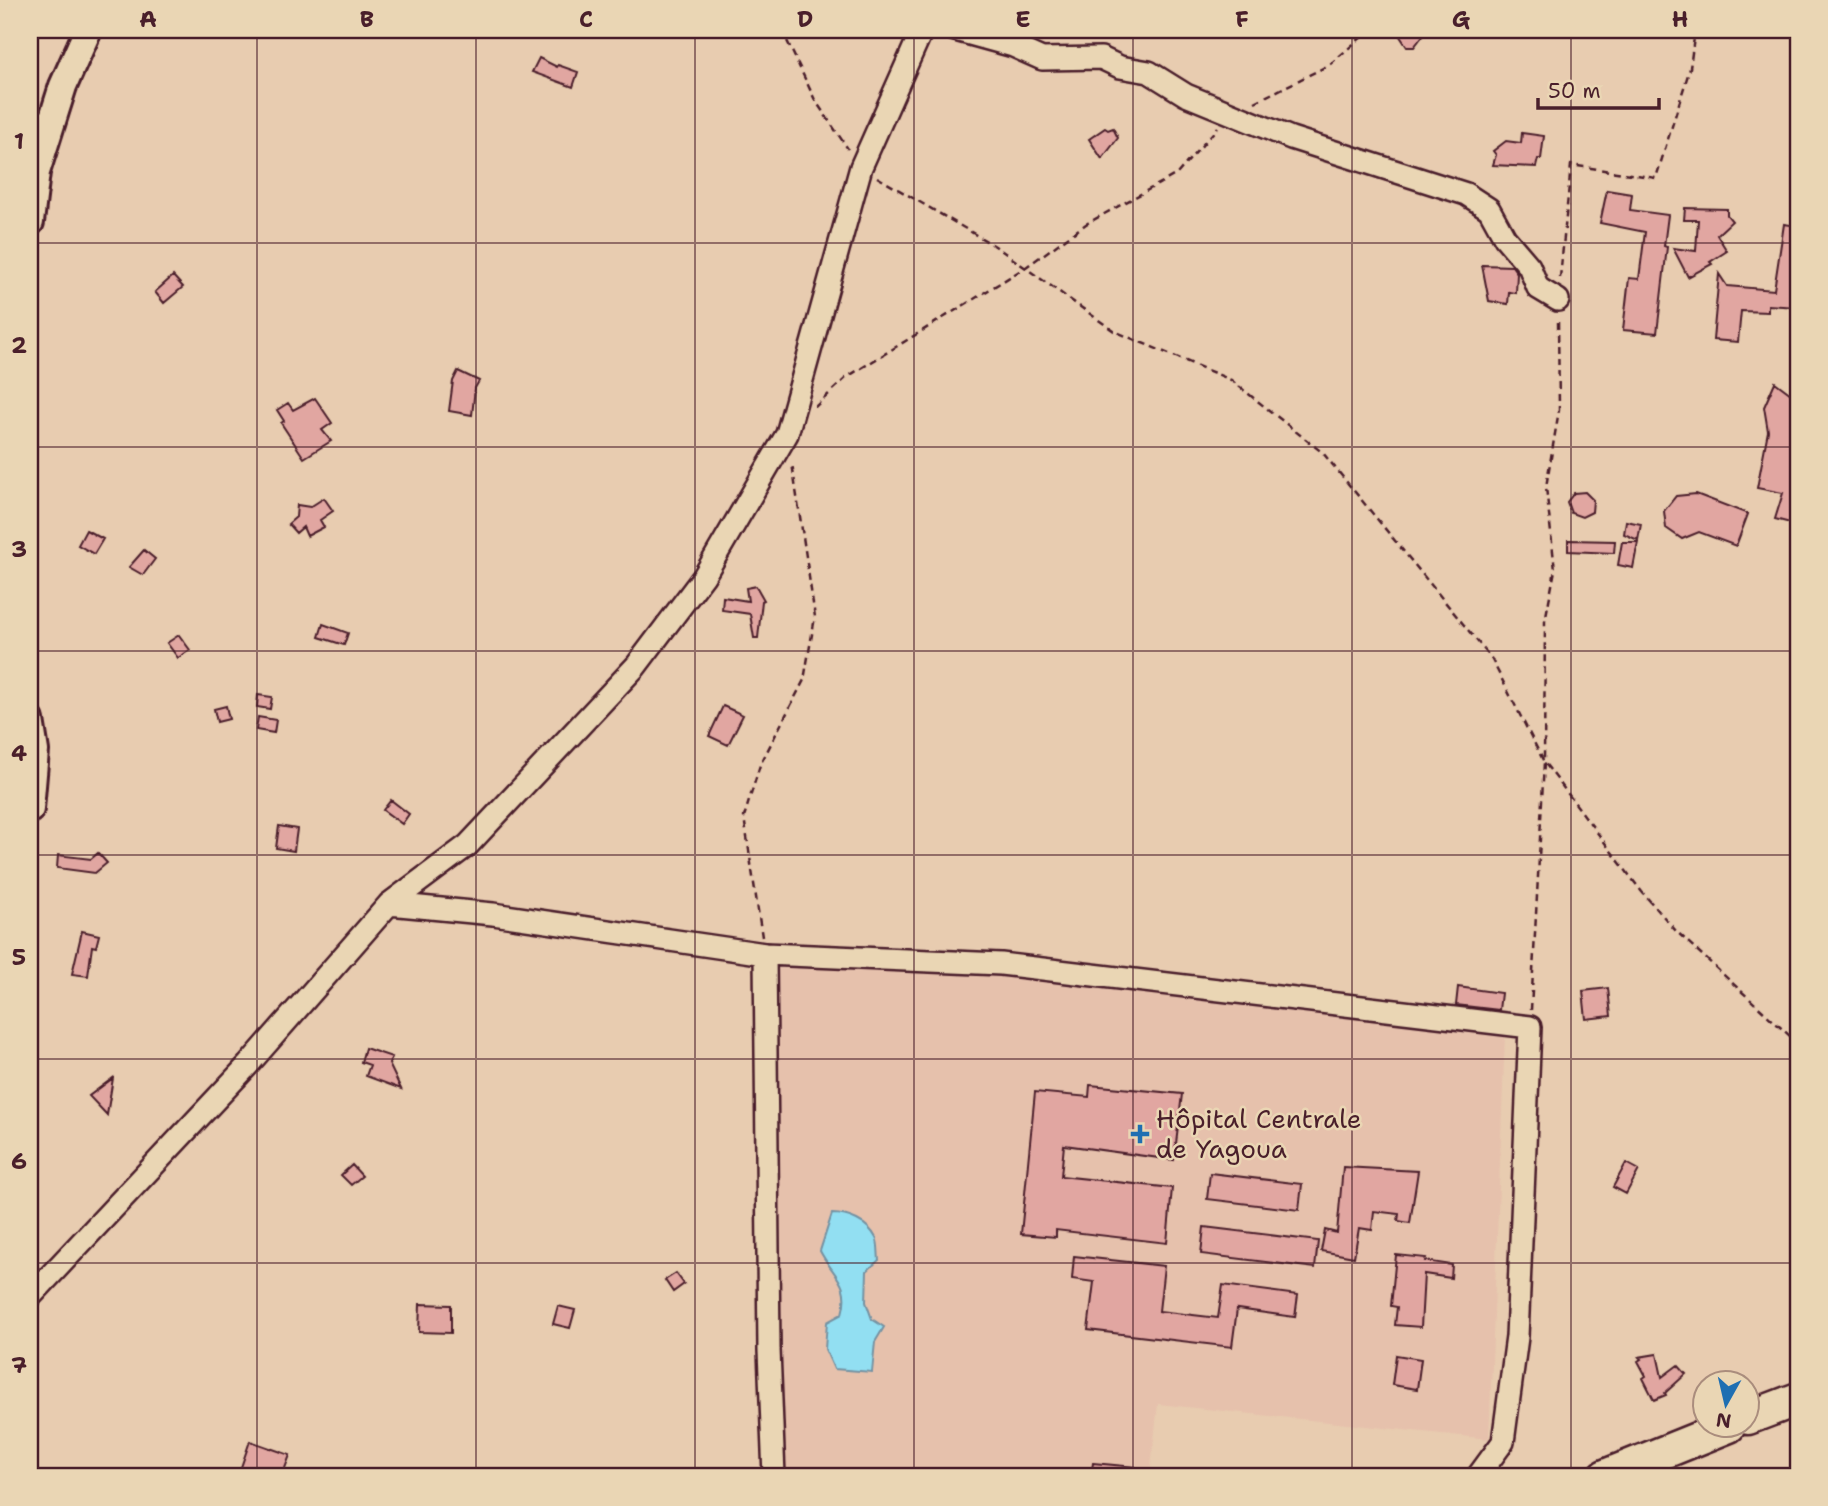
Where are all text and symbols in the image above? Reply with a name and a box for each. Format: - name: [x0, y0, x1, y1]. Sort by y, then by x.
- text: A: [139, 4, 157, 34]
- text: B: [360, 4, 374, 34]
- text: C: [579, 4, 593, 34]
- text: D: [797, 4, 813, 34]
- text: E: [1015, 4, 1031, 34]
- text: F: [1235, 4, 1249, 34]
- text: G: [1452, 4, 1471, 34]
- text: H: [1672, 4, 1688, 34]
- scale bar: [1538, 66, 1658, 110]
- text: 50 m: [1548, 77, 1601, 105]
- text: 1: [14, 126, 24, 156]
- text: 2: [11, 330, 27, 360]
- text: 3: [11, 534, 27, 564]
- text: 4: [11, 738, 27, 768]
- text: 5: [12, 942, 26, 972]
- place label: Hôpital Centrale de Yagoua: [1156, 1101, 1361, 1166]
- marker: Hôpital Centrale de Yagoua: [1130, 1124, 1150, 1144]
- text: 6: [11, 1146, 27, 1176]
- text: 7: [11, 1350, 27, 1380]
- north arrow: [1692, 1370, 1762, 1440]
- text: N: [1715, 1407, 1733, 1434]

